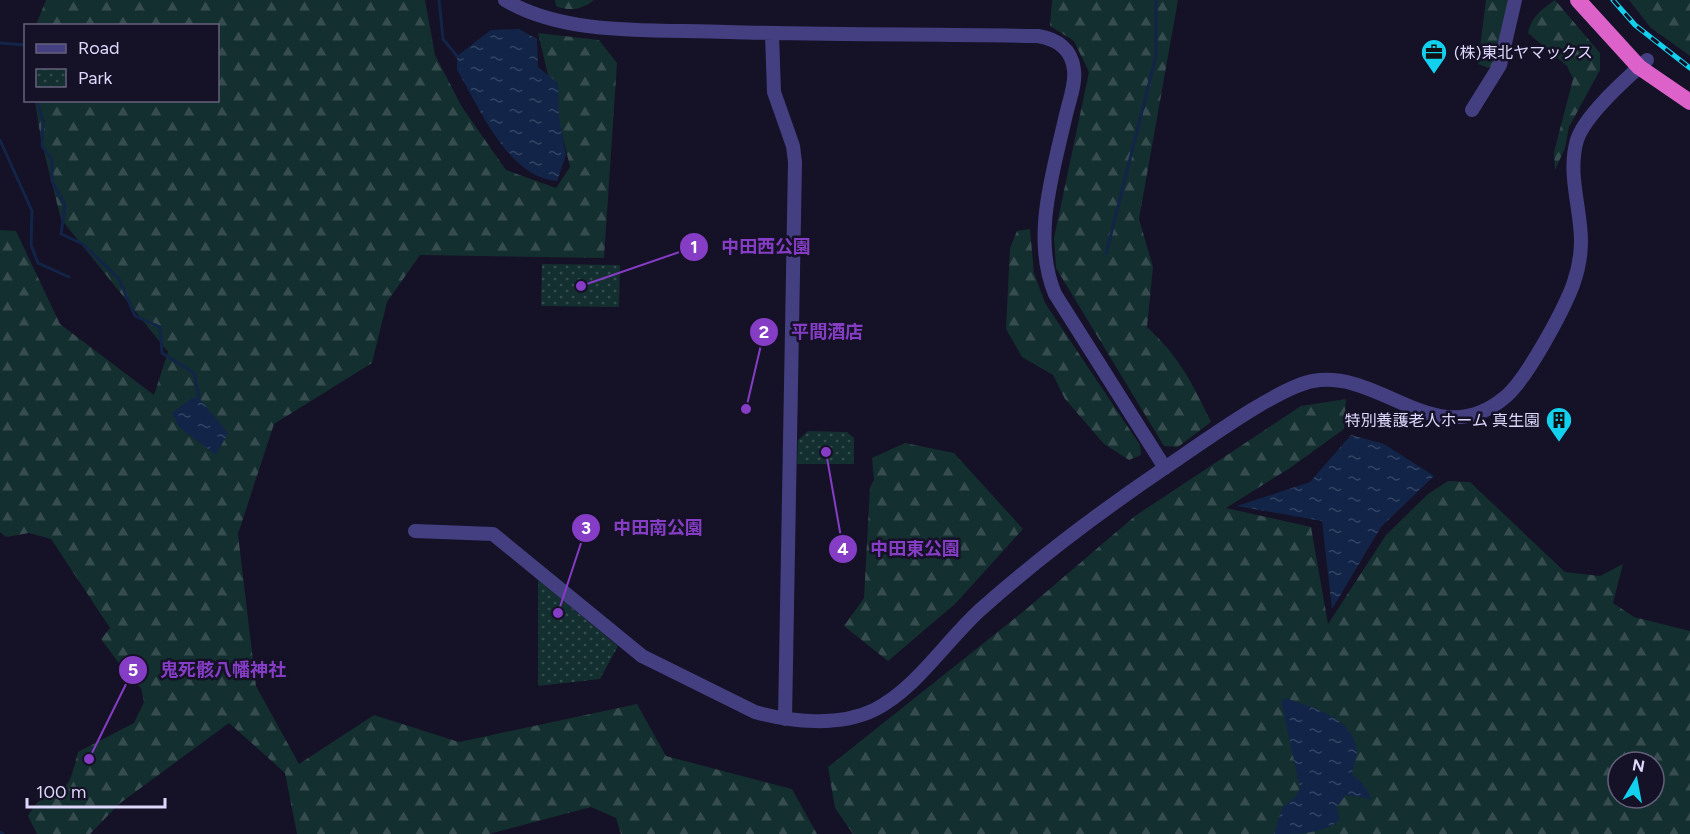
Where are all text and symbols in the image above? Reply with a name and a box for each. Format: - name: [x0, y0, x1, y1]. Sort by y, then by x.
- legend: [24, 24, 219, 102]
- text: Road: [78, 37, 119, 59]
- office icon: (株)東北ヤマックス: [1419, 37, 1449, 75]
- place label: (株)東北ヤマックス: [1454, 43, 1593, 62]
- text: Park: [78, 67, 113, 89]
- callout: 中田西公園: [679, 229, 823, 265]
- text: 1: [690, 236, 698, 258]
- text: 中田西公園: [721, 236, 811, 258]
- callout: 平間酒店: [749, 314, 875, 350]
- text: 2: [759, 321, 769, 343]
- text: 平間酒店: [791, 321, 863, 343]
- building icon: 特別養護老人ホーム 真生園: [1544, 405, 1574, 443]
- place label: 特別養護老人ホーム 真生園: [1345, 411, 1540, 430]
- callout: 中田南公園: [571, 510, 715, 546]
- text: 3: [581, 517, 591, 539]
- text: 中田南公園: [613, 517, 703, 539]
- callout: 中田東公園: [828, 531, 972, 567]
- text: 4: [837, 538, 849, 560]
- text: 中田東公園: [870, 538, 960, 560]
- callout: 鬼死骸八幡神社: [118, 652, 298, 688]
- text: 5: [128, 659, 138, 681]
- text: 鬼死骸八幡神社: [160, 659, 286, 681]
- north arrow: [1606, 750, 1666, 810]
- text: N: [1631, 755, 1646, 776]
- scale bar: [27, 771, 165, 809]
- text: 100 m: [36, 781, 86, 803]

